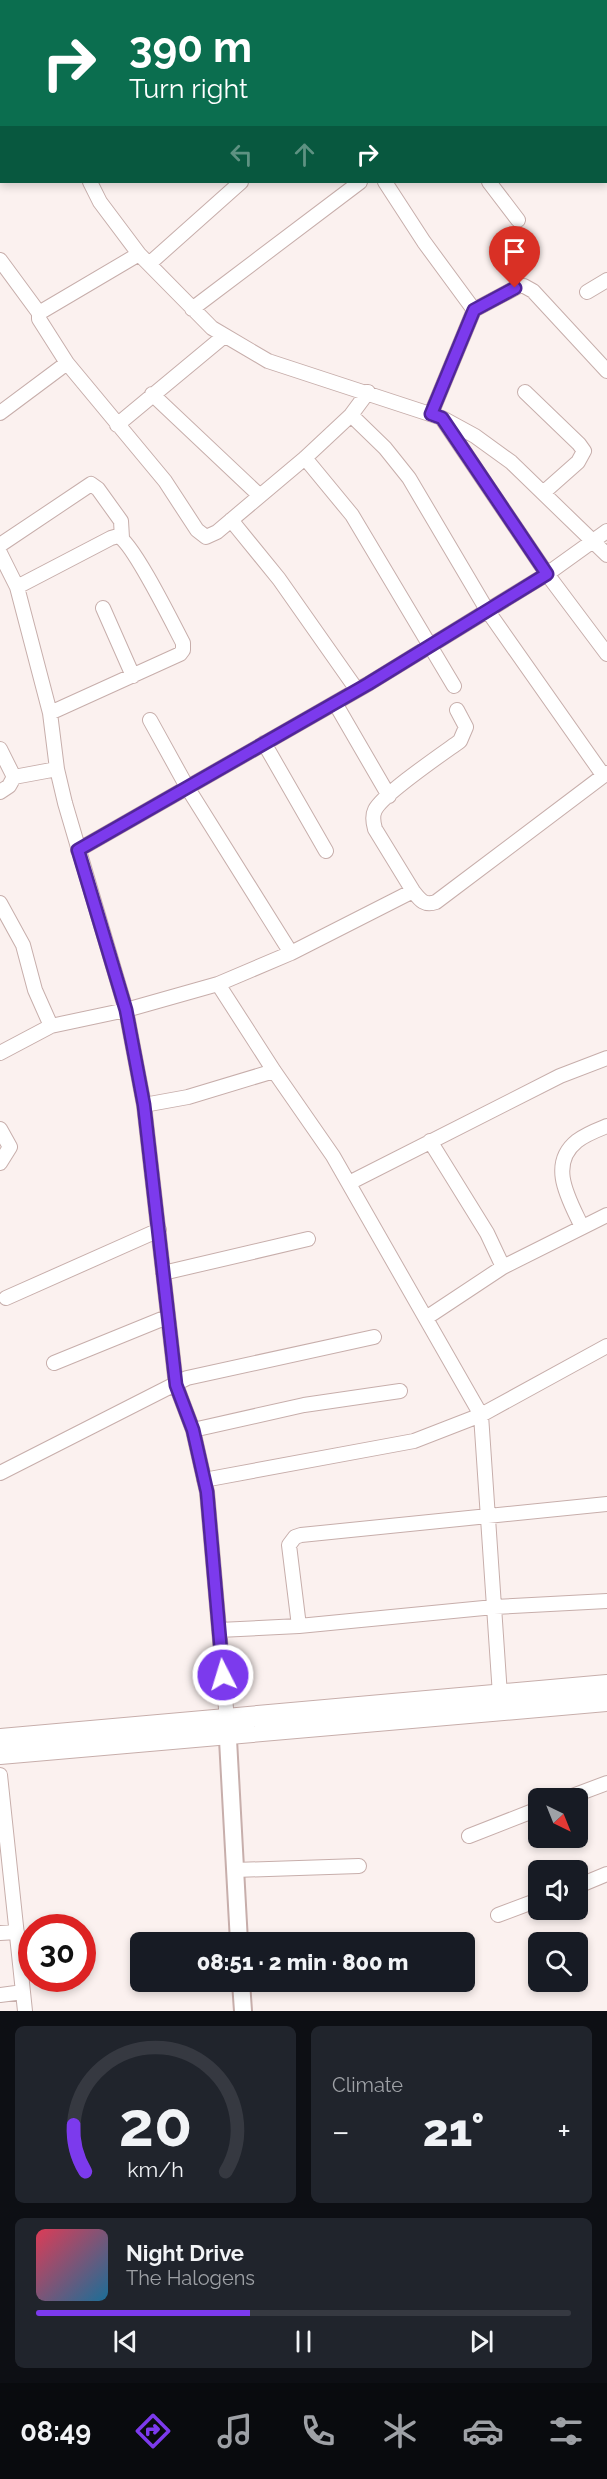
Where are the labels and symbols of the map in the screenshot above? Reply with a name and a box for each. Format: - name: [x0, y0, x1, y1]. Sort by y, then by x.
- pin: [489, 226, 540, 288]
- position arrow: [191, 1643, 255, 1707]
- north arrow: [528, 1788, 588, 1848]
- speed limit sign: 30: [18, 1914, 96, 1992]

